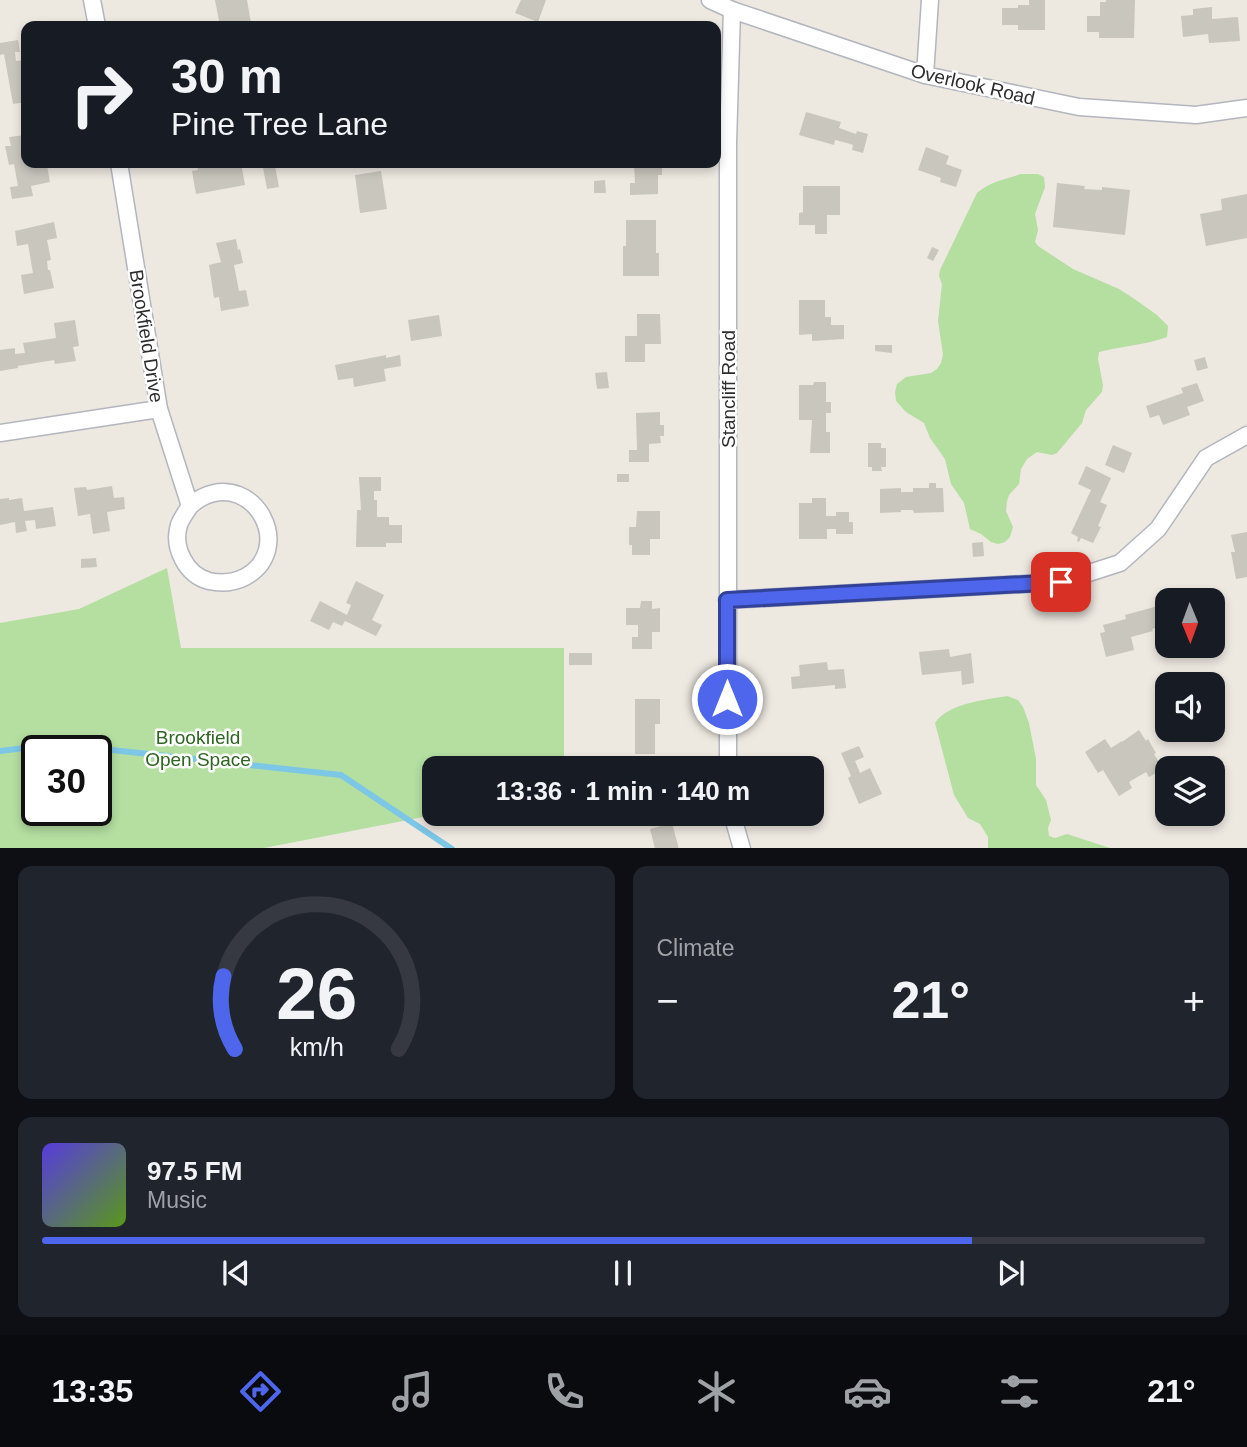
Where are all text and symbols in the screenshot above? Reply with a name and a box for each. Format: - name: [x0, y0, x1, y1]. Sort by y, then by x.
- icon: right: [56, 49, 147, 140]
- text: 30 m: [171, 49, 283, 103]
- street label: Overlook Road: [909, 60, 1037, 109]
- text: Pine Tree Lane: [171, 106, 388, 142]
- street label: Brookfield Drive: [126, 268, 167, 404]
- street label: Stancliff Road: [718, 330, 739, 448]
- pin: [1031, 552, 1091, 612]
- icon: arrive: [1042, 563, 1080, 601]
- north arrow: [1155, 588, 1225, 658]
- map controls: [1155, 588, 1225, 826]
- position arrow: [690, 662, 764, 736]
- button: sound: [1155, 672, 1225, 742]
- park label: Brookfield Open Space: [145, 727, 251, 770]
- speed limit sign: 30: [21, 735, 112, 826]
- button: layers: [1155, 756, 1225, 826]
- text: 13:36 · 1 min · 140 m: [496, 776, 750, 806]
- text: Climate: [657, 935, 734, 961]
- text: 26: [276, 953, 357, 1034]
- text: 21°: [891, 971, 970, 1029]
- text: −: [657, 980, 679, 1022]
- text: +: [1183, 980, 1205, 1022]
- text: km/h: [289, 1032, 343, 1060]
- text: 97.5 FM: [147, 1156, 242, 1186]
- text: Music: [147, 1187, 207, 1213]
- icon: previous: [217, 1254, 255, 1292]
- icon: pause: [604, 1254, 642, 1292]
- icon: next: [992, 1254, 1030, 1292]
- icon: directions: [236, 1367, 285, 1416]
- icon: music: [388, 1367, 437, 1416]
- icon: phone: [540, 1367, 589, 1416]
- icon: climate: [692, 1367, 741, 1416]
- icon: car: [843, 1367, 892, 1416]
- icon: filters: [995, 1367, 1044, 1416]
- text: 13:35: [51, 1373, 133, 1409]
- text: 21°: [1147, 1373, 1196, 1409]

